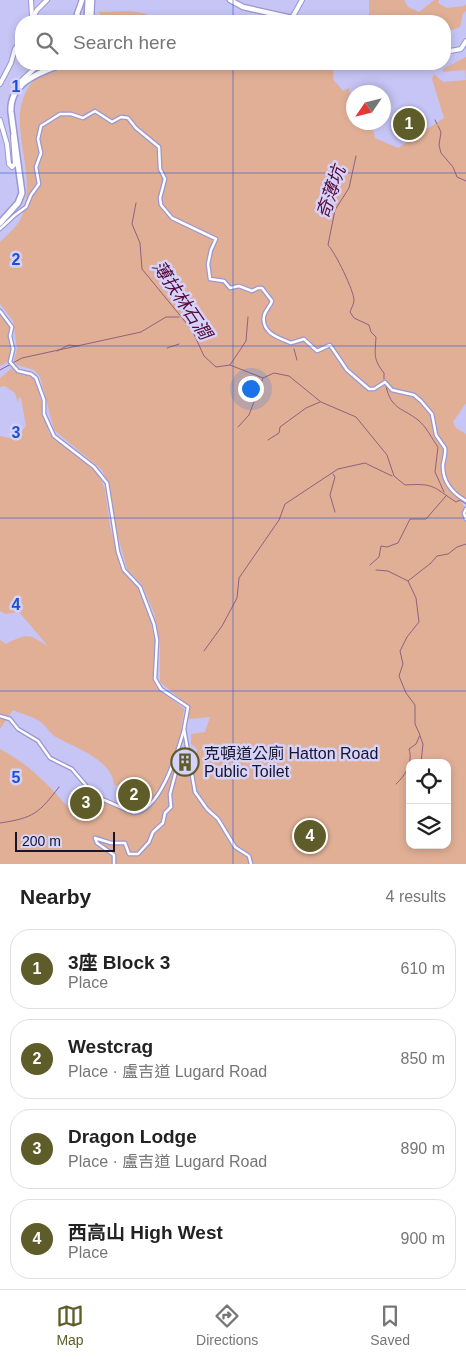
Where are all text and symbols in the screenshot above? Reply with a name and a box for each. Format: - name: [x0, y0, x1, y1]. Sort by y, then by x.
- search box: [15, 15, 451, 70]
- icon: search: [33, 29, 61, 57]
- text: Search here: [73, 32, 177, 53]
- text: 1: [12, 78, 21, 95]
- north arrow: [346, 85, 391, 130]
- pin: 1: [393, 105, 425, 143]
- water label: 奇薄坑: [313, 160, 350, 221]
- text: 2: [12, 251, 21, 268]
- water label: 薄扶林石澗: [149, 257, 217, 345]
- your location: [238, 376, 264, 402]
- text: 3: [12, 424, 21, 441]
- text: 4: [12, 596, 21, 613]
- place label: 克頓道公廁 Hatton Road Public Toilet: [204, 744, 378, 780]
- building icon: 克頓道公廁 Hatton Road Public Toilet: [170, 747, 200, 777]
- map controls: [406, 759, 451, 849]
- button: locate: [406, 759, 451, 804]
- text: 5: [12, 769, 21, 786]
- pin: 2: [118, 776, 150, 814]
- pin: 3: [70, 784, 102, 822]
- button: layers: [406, 804, 451, 849]
- pin: 4: [294, 817, 326, 855]
- scale bar: [15, 829, 115, 852]
- text: 200 m: [22, 833, 61, 849]
- text: Nearby: [20, 885, 91, 908]
- text: 4 results: [386, 888, 446, 905]
- text: 3座 Block 3: [68, 952, 170, 973]
- text: 1: [33, 960, 41, 977]
- text: 610 m: [401, 960, 445, 977]
- text: Place: [68, 974, 108, 991]
- text: Westcrag: [68, 1036, 153, 1057]
- text: 2: [33, 1050, 41, 1067]
- text: 850 m: [401, 1050, 445, 1067]
- text: Place · 盧吉道 Lugard Road: [68, 1063, 267, 1080]
- text: Dragon Lodge: [68, 1126, 197, 1147]
- text: 3: [33, 1140, 41, 1157]
- text: 890 m: [401, 1140, 445, 1157]
- text: Place · 盧吉道 Lugard Road: [68, 1153, 267, 1170]
- text: 西高山 High West: [68, 1222, 223, 1243]
- text: 4: [33, 1230, 41, 1247]
- text: 900 m: [401, 1230, 445, 1247]
- text: Place: [68, 1244, 108, 1261]
- tab: Map: [56, 1302, 84, 1348]
- tab: Directions: [196, 1302, 258, 1348]
- tab: Saved: [370, 1302, 410, 1348]

